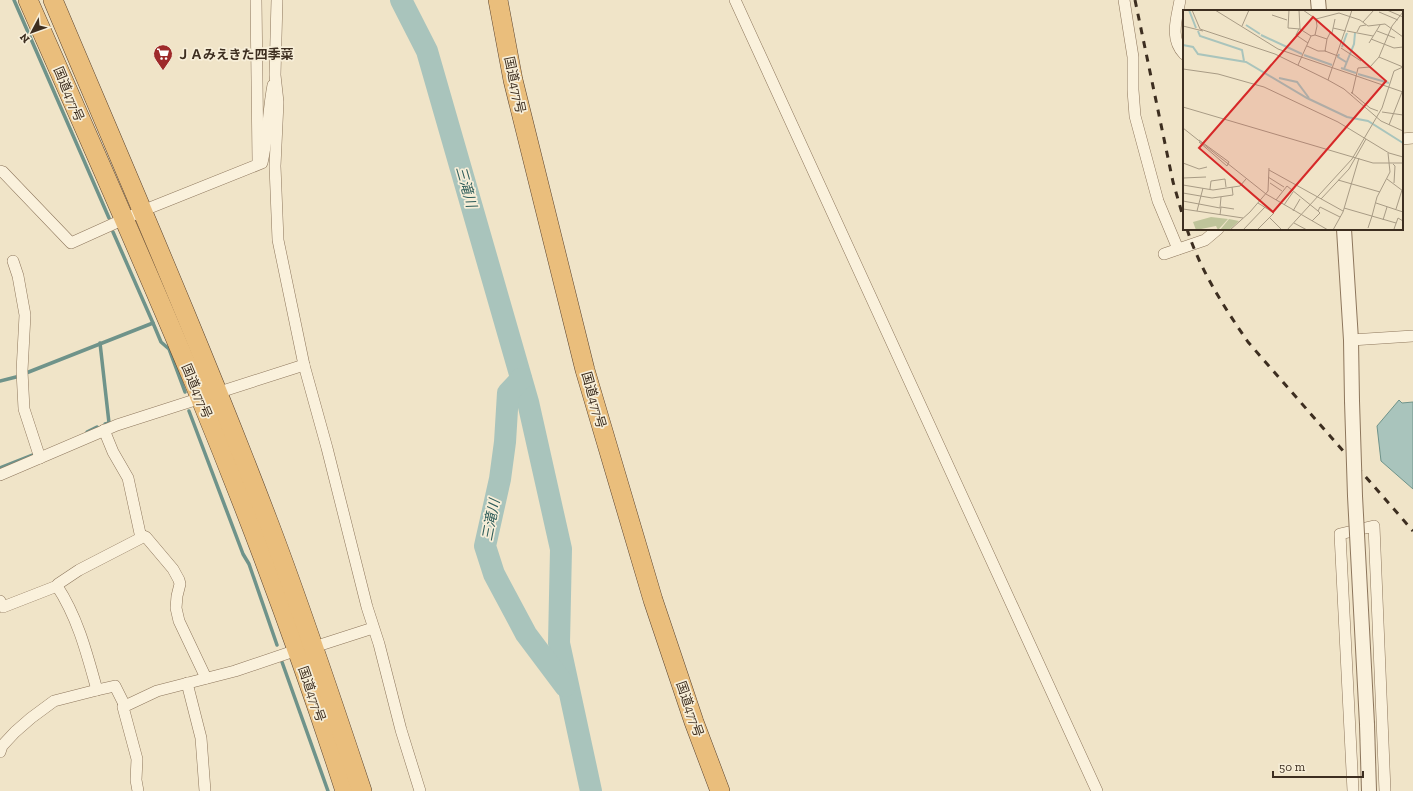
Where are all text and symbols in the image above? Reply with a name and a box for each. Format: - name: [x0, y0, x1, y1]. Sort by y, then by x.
- inset map: [1183, 10, 1403, 230]
- north arrow: [12, 12, 52, 52]
- text: N: [17, 30, 32, 46]
- supermarket icon: ＪＡみえきた四季菜: [152, 43, 174, 71]
- place label: ＪＡみえきた四季菜: [177, 47, 294, 62]
- street label: 国道477号: [502, 55, 528, 115]
- street label: 国道477号: [51, 64, 87, 124]
- water label: 三滝川: [452, 164, 481, 211]
- street label: 国道477号: [179, 361, 215, 421]
- street label: 国道477号: [579, 370, 609, 430]
- water label: 三滝川: [479, 496, 504, 542]
- street label: 国道477号: [295, 664, 329, 724]
- street label: 国道477号: [673, 679, 707, 739]
- scale bar: [1273, 753, 1363, 779]
- text: 50 m: [1279, 760, 1306, 774]

